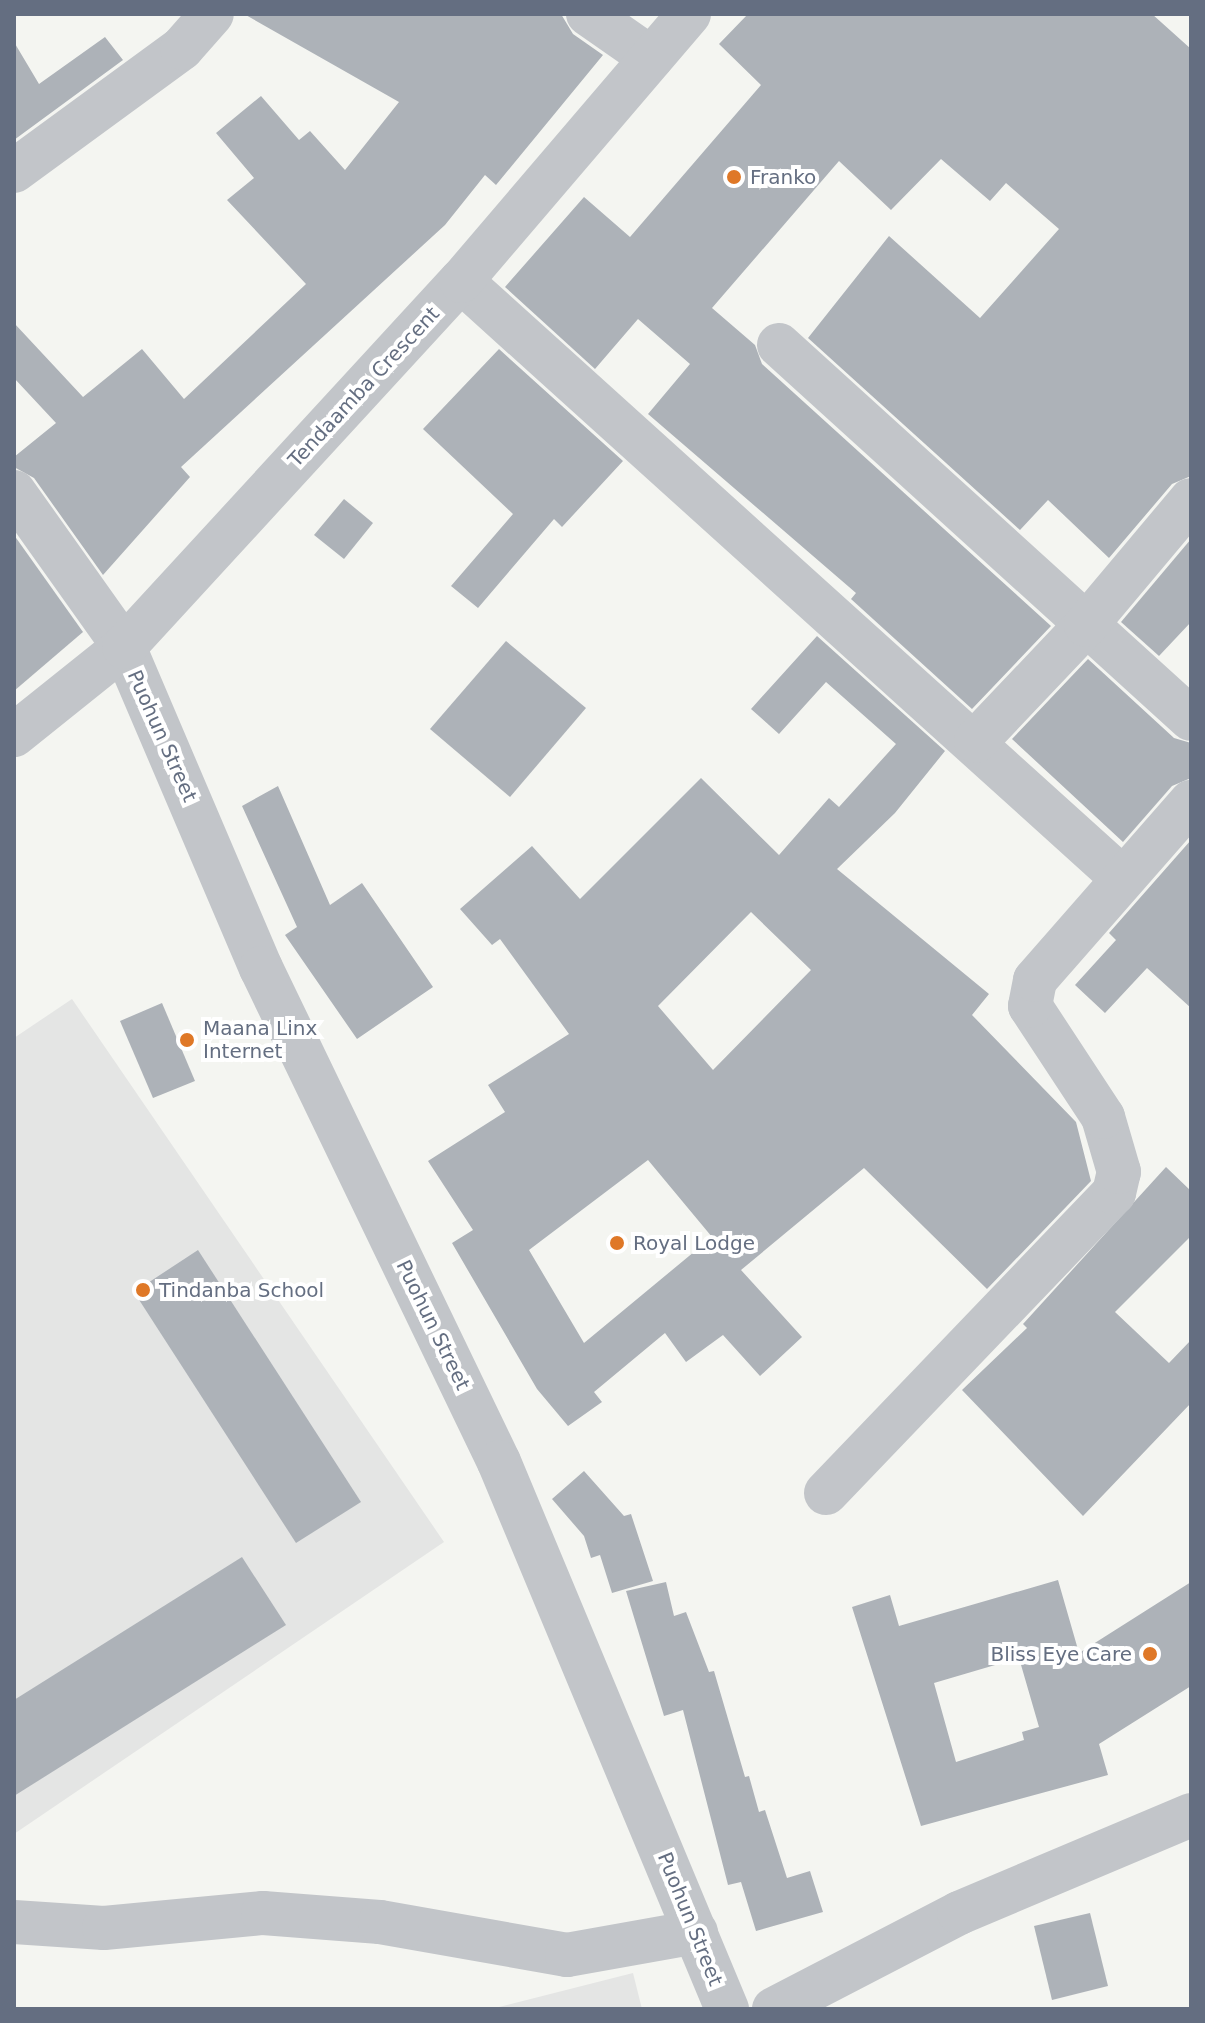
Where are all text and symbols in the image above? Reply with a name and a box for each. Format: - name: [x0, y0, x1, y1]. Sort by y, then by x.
- place label: Franko: [750, 165, 816, 189]
- marker: Franko: [725, 168, 743, 186]
- street label: Tendaamba Crescent: [284, 302, 444, 472]
- street label: Puohun Street: [122, 666, 202, 806]
- place label: Maana Linx Internet: [203, 1016, 317, 1063]
- marker: Maana Linx Internet: [178, 1031, 196, 1049]
- place label: Royal Lodge: [633, 1231, 755, 1255]
- marker: Royal Lodge: [608, 1234, 626, 1252]
- street label: Puohun Street: [391, 1256, 475, 1394]
- place label: Tindanba School: [159, 1278, 324, 1302]
- marker: Tindanba School: [134, 1281, 152, 1299]
- place label: Bliss Eye Care: [991, 1642, 1132, 1666]
- marker: Bliss Eye Care: [1139, 1643, 1161, 1665]
- street label: Puohun Street: [652, 1849, 728, 1989]

